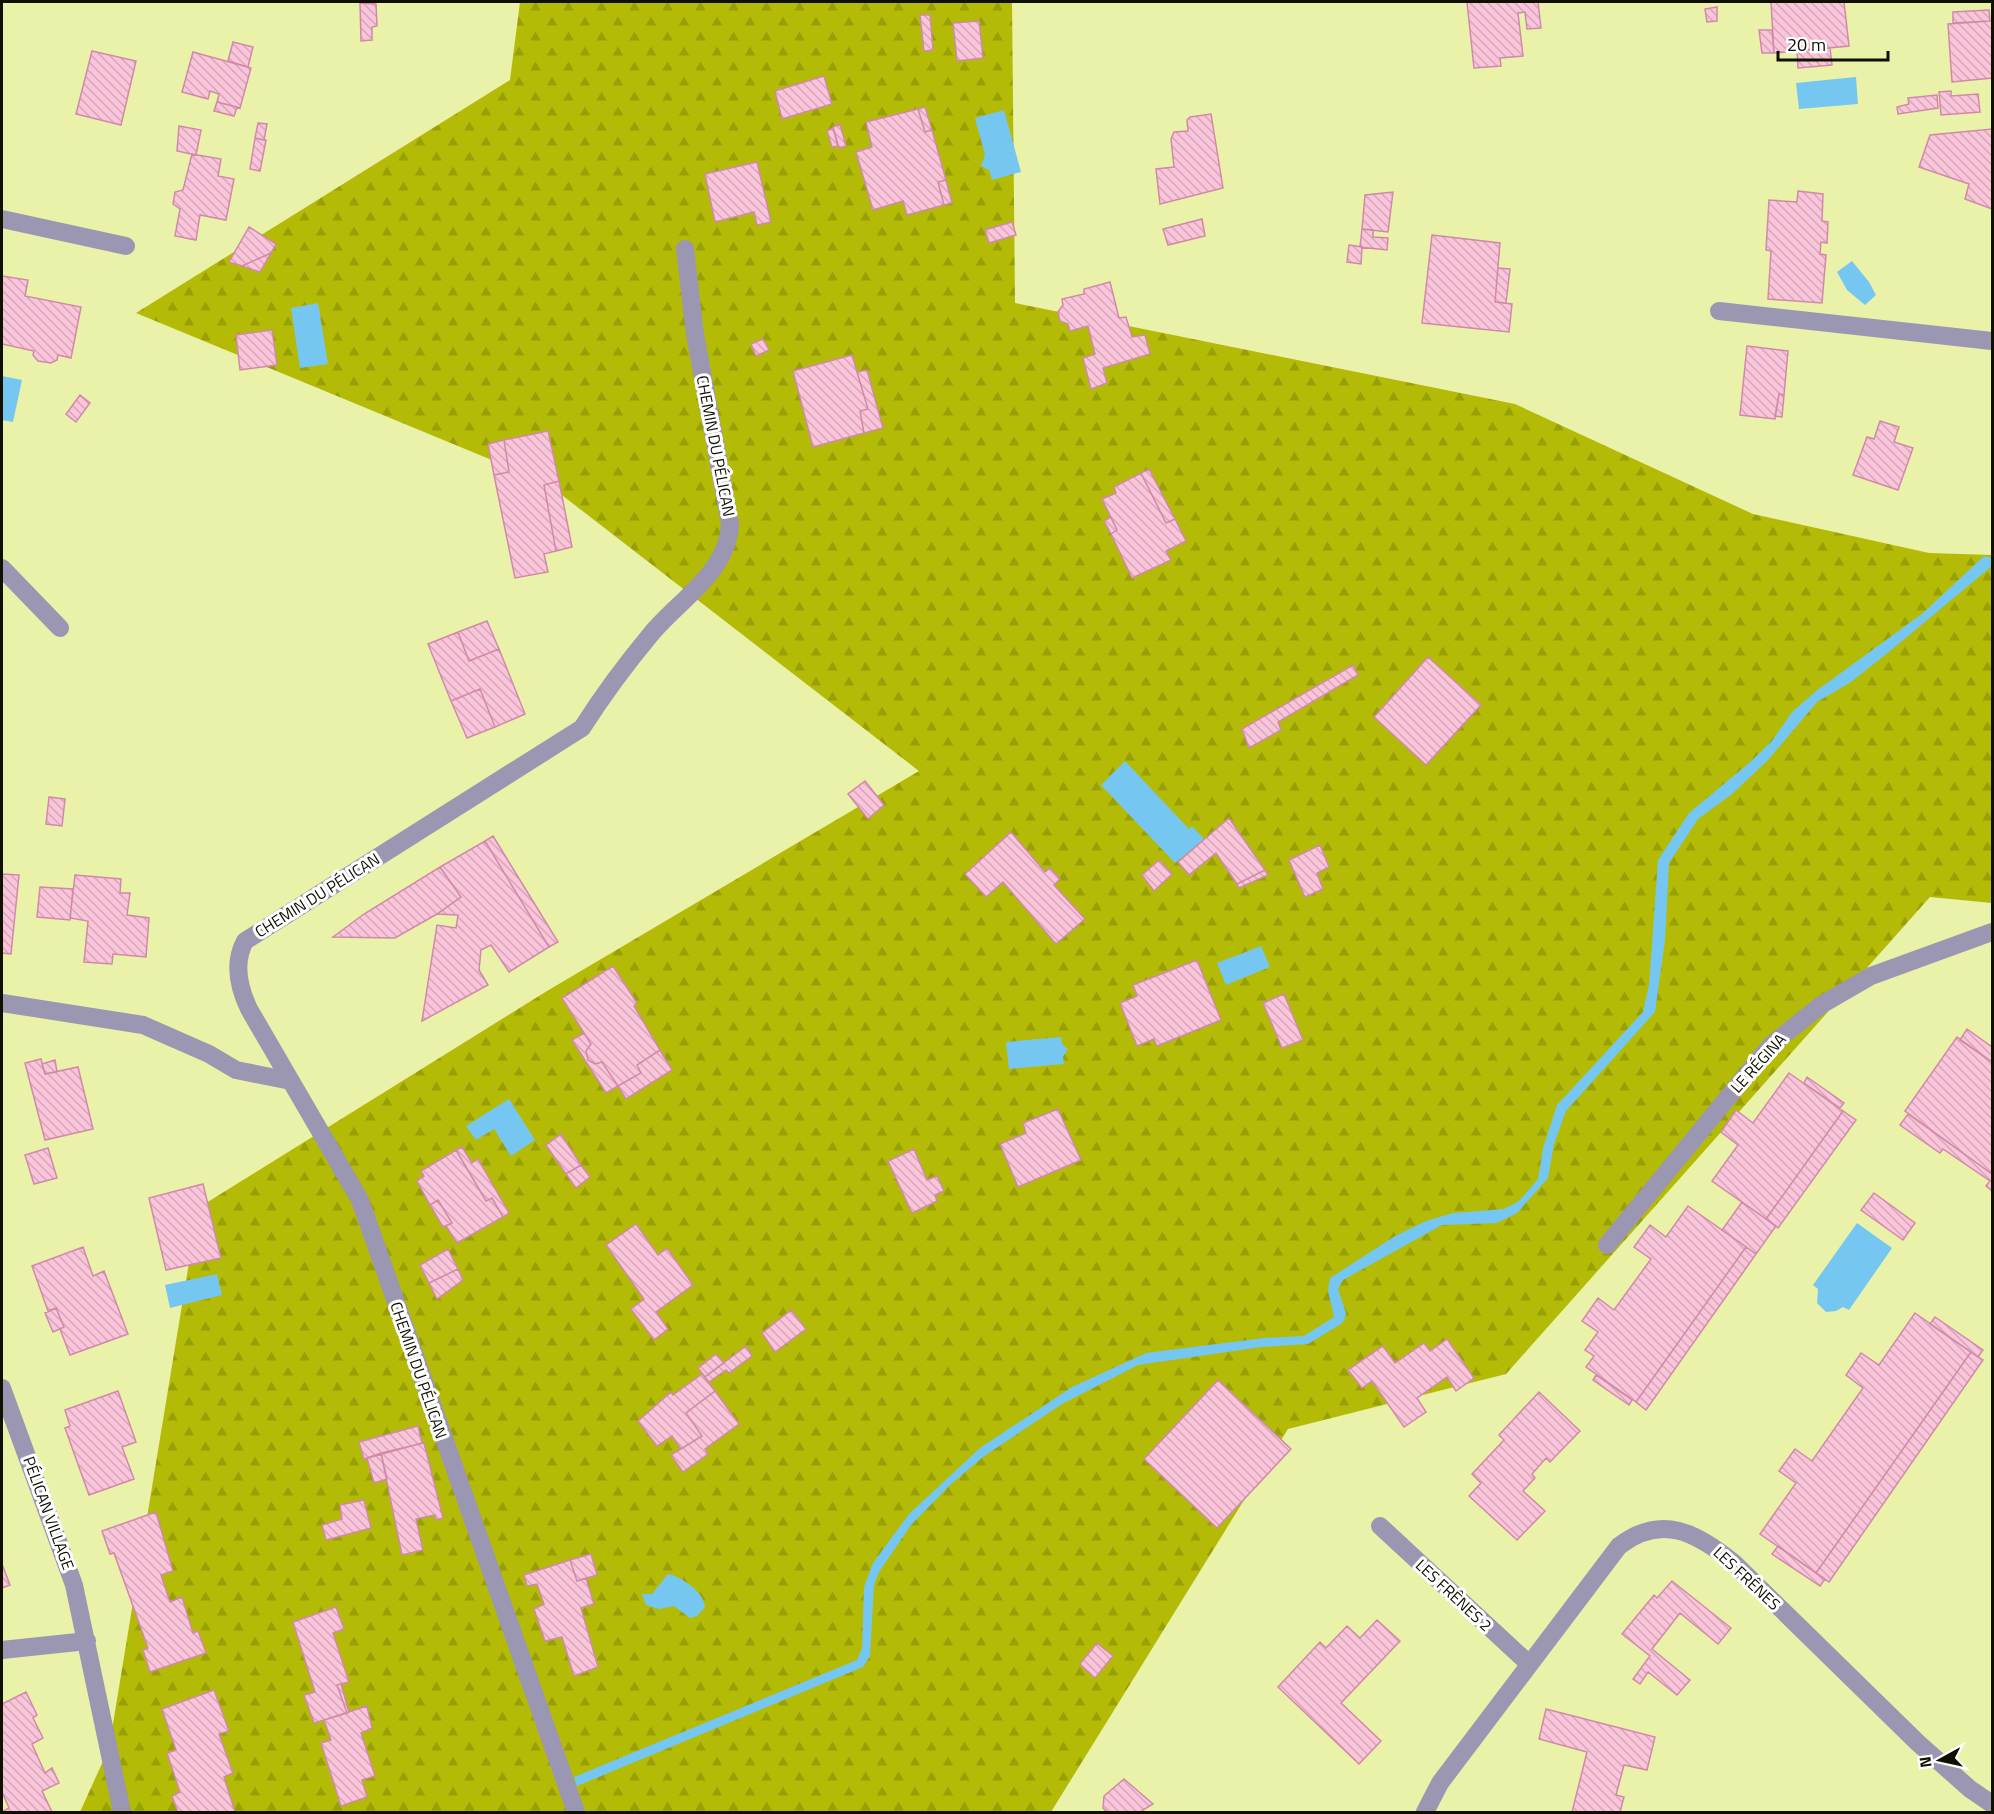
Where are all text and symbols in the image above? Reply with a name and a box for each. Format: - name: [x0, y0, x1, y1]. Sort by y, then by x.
- scale bar: [1778, 24, 1888, 62]
- text: 20 m: [1787, 31, 1826, 58]
- street label: CHEMIN DU PÉLICAN: [691, 373, 741, 519]
- street label: CHEMIN DU PÉLICAN: [250, 847, 384, 943]
- street label: LE RÉGINA: [1725, 1028, 1792, 1098]
- street label: CHEMIN DU PÉLICAN: [384, 1298, 454, 1442]
- street label: PÉLICAN VILLAGE: [17, 1453, 81, 1573]
- street label: LES FRÊNES: [1708, 1541, 1786, 1615]
- street label: LES FRÊNES 2: [1411, 1553, 1497, 1637]
- north arrow: [1910, 1730, 1970, 1790]
- text: N: [1912, 1755, 1938, 1769]

